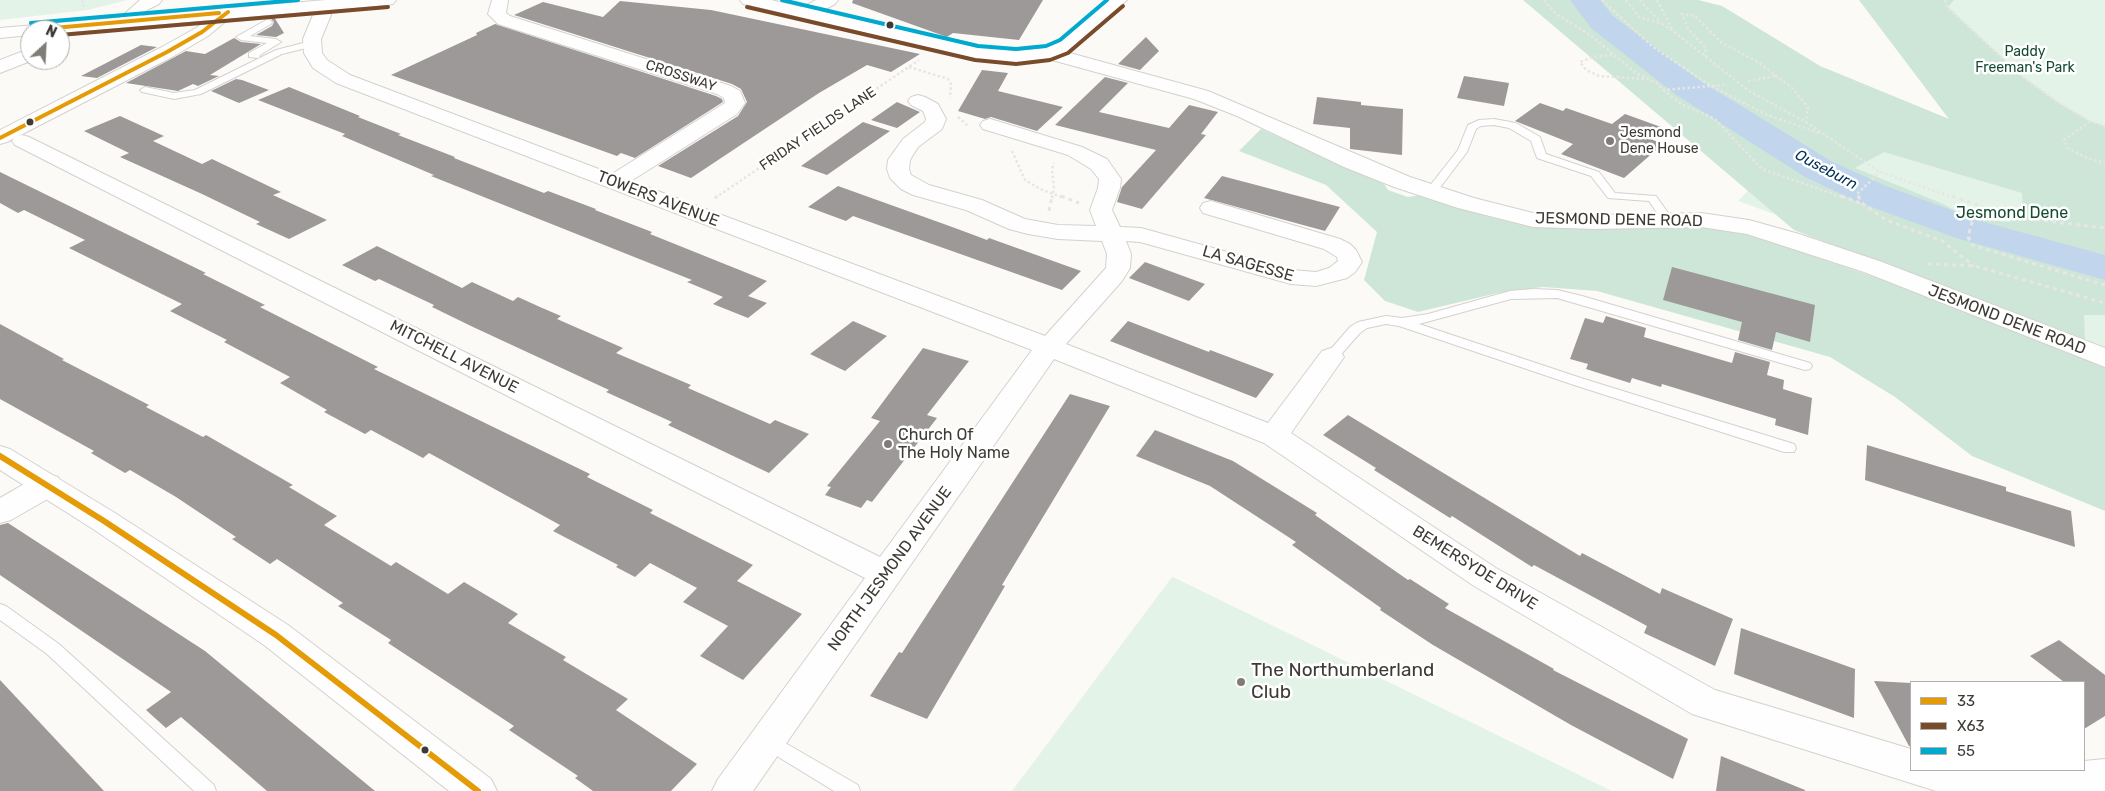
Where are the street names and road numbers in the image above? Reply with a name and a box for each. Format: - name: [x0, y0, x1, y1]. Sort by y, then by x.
- street label: CROSSWAY: [643, 57, 719, 95]
- street label: FRIDAY FIELDS LANE: [756, 84, 880, 174]
- street label: TOWERS AVENUE: [594, 167, 722, 231]
- street label: JESMOND DENE ROAD: [1535, 209, 1703, 231]
- street label: LA SAGESSE: [1200, 242, 1296, 286]
- street label: JESMOND DENE ROAD: [1925, 281, 2089, 359]
- street label: MITCHELL AVENUE: [386, 316, 522, 398]
- street label: NORTH JESMOND AVENUE: [824, 483, 956, 655]
- street label: BEMERSYDE DRIVE: [1409, 522, 1541, 614]

